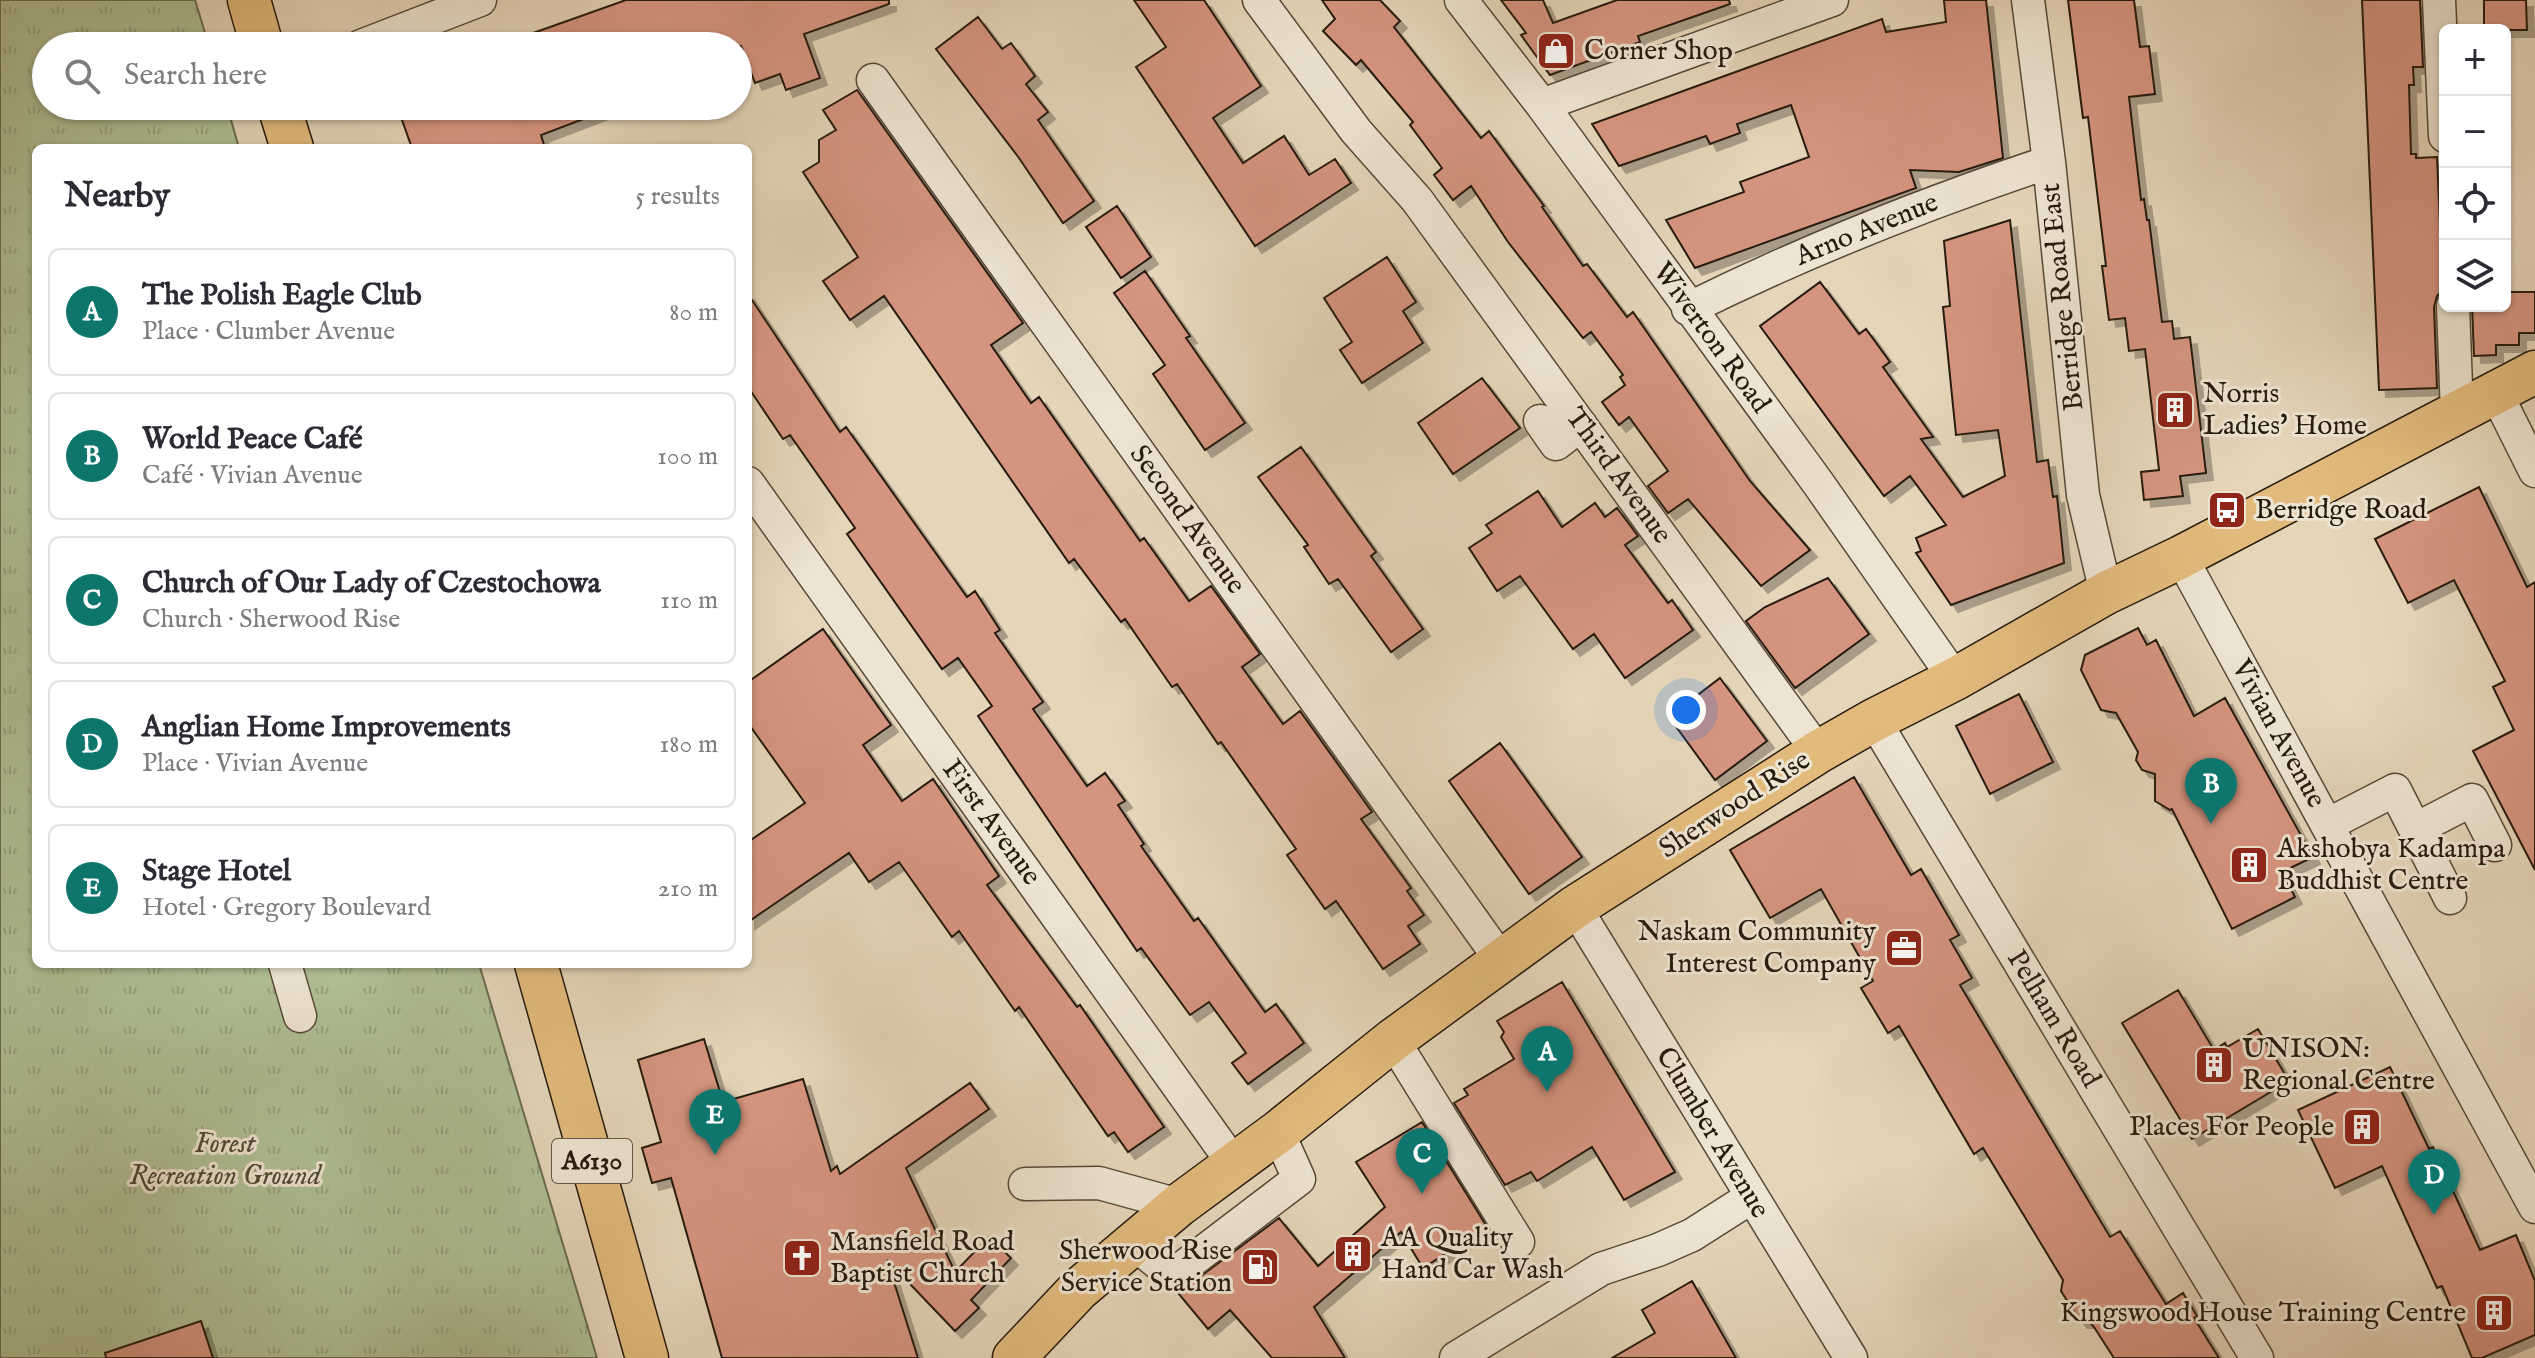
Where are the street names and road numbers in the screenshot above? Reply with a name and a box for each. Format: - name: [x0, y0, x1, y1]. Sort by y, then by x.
- street label: Berridge Road East: [2034, 181, 2092, 413]
- street label: Arno Avenue: [1790, 185, 1944, 275]
- street label: Wiverton Road: [1644, 256, 1778, 420]
- street label: Third Avenue: [1557, 401, 1679, 551]
- street label: Second Avenue: [1121, 439, 1253, 601]
- street label: Vivian Avenue: [2222, 653, 2333, 814]
- street label: Sherwood Rise: [1653, 743, 1817, 867]
- street label: First Avenue: [934, 753, 1048, 893]
- street label: Pelham Road: [1998, 944, 2108, 1094]
- street label: Clumber Avenue: [1647, 1041, 1777, 1225]
- road number: A6130: [552, 1139, 632, 1183]

